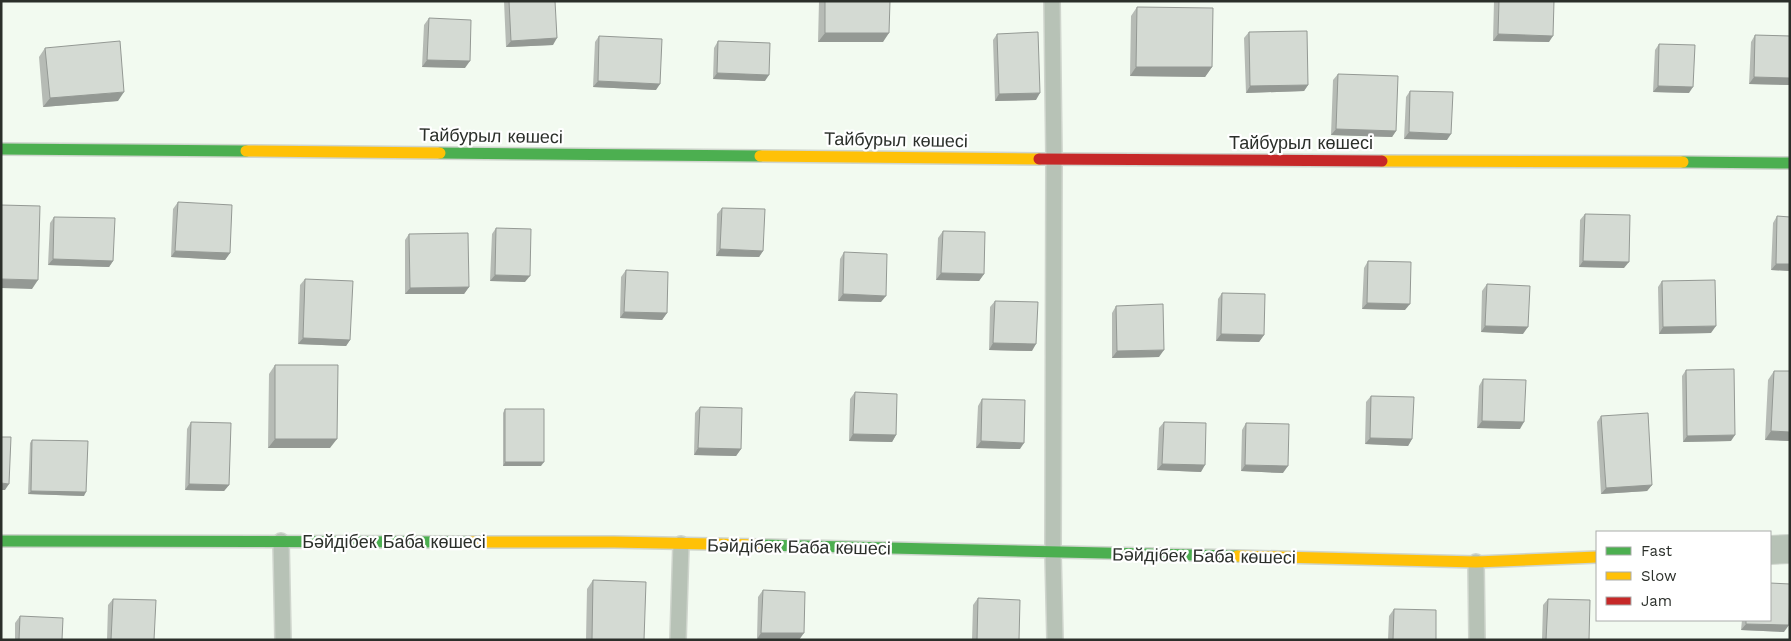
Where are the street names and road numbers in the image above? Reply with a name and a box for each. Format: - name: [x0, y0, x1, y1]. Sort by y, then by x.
- street label: Тайбурыл көшесі: [419, 124, 563, 147]
- street label: Тайбурыл көшесі: [824, 128, 968, 151]
- street label: Тайбурыл көшесі: [1229, 132, 1373, 153]
- street label: Бәйдібек Баба көшесі: [302, 531, 486, 552]
- street label: Бәйдібек Баба көшесі: [707, 534, 891, 559]
- street label: Бәйдібек Баба көшесі: [1112, 543, 1296, 568]

